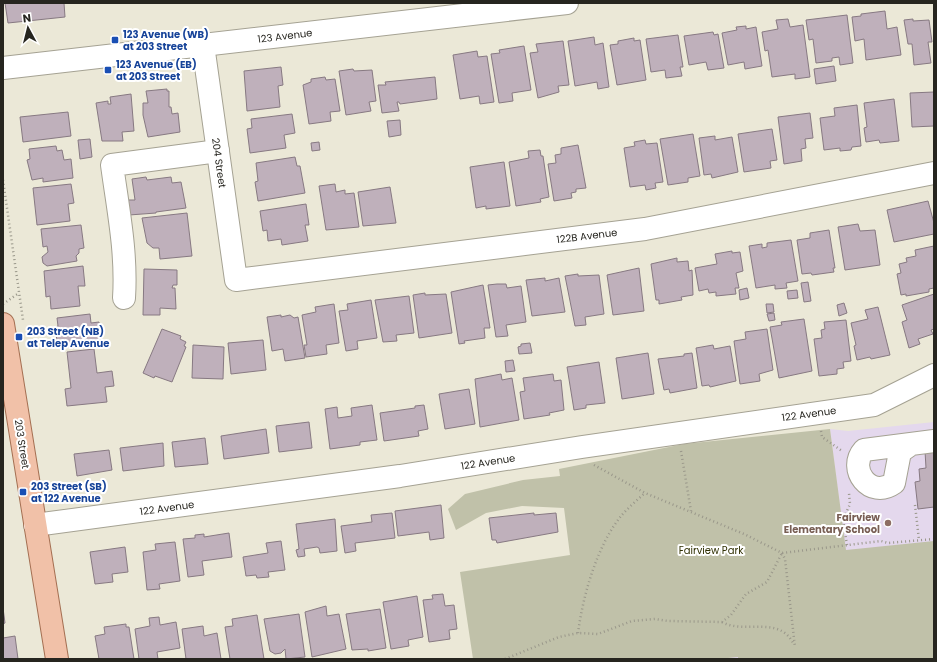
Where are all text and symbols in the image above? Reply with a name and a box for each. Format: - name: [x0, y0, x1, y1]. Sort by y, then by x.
- north arrow: [8, 8, 48, 48]
- text: N: [22, 10, 32, 27]
- street label: 123 Avenue: [257, 25, 313, 47]
- place label: 123 Avenue (WB) at 203 Street: [123, 27, 209, 54]
- marker: 123 Avenue (WB) at 203 Street: [110, 35, 120, 45]
- place label: 123 Avenue (EB) at 203 Street: [116, 57, 197, 84]
- marker: 123 Avenue (EB) at 203 Street: [103, 65, 113, 75]
- street label: 204 Street: [208, 137, 230, 189]
- street label: 122B Avenue: [556, 225, 618, 247]
- place label: 203 Street (NB) at Telep Avenue: [27, 324, 110, 351]
- marker: 203 Street (NB) at Telep Avenue: [14, 332, 24, 342]
- street label: 122 Avenue: [781, 403, 837, 425]
- street label: 203 Street: [11, 418, 33, 470]
- street label: 122 Avenue: [460, 450, 516, 474]
- place label: 203 Street (SB) at 122 Avenue: [31, 479, 107, 506]
- marker: 203 Street (SB) at 122 Avenue: [18, 487, 28, 497]
- street label: 122 Avenue: [139, 497, 195, 519]
- place label: Fairview Elementary School: [784, 510, 880, 537]
- marker: Fairview Elementary School: [883, 518, 893, 528]
- park label: Fairview Park: [679, 543, 744, 558]

